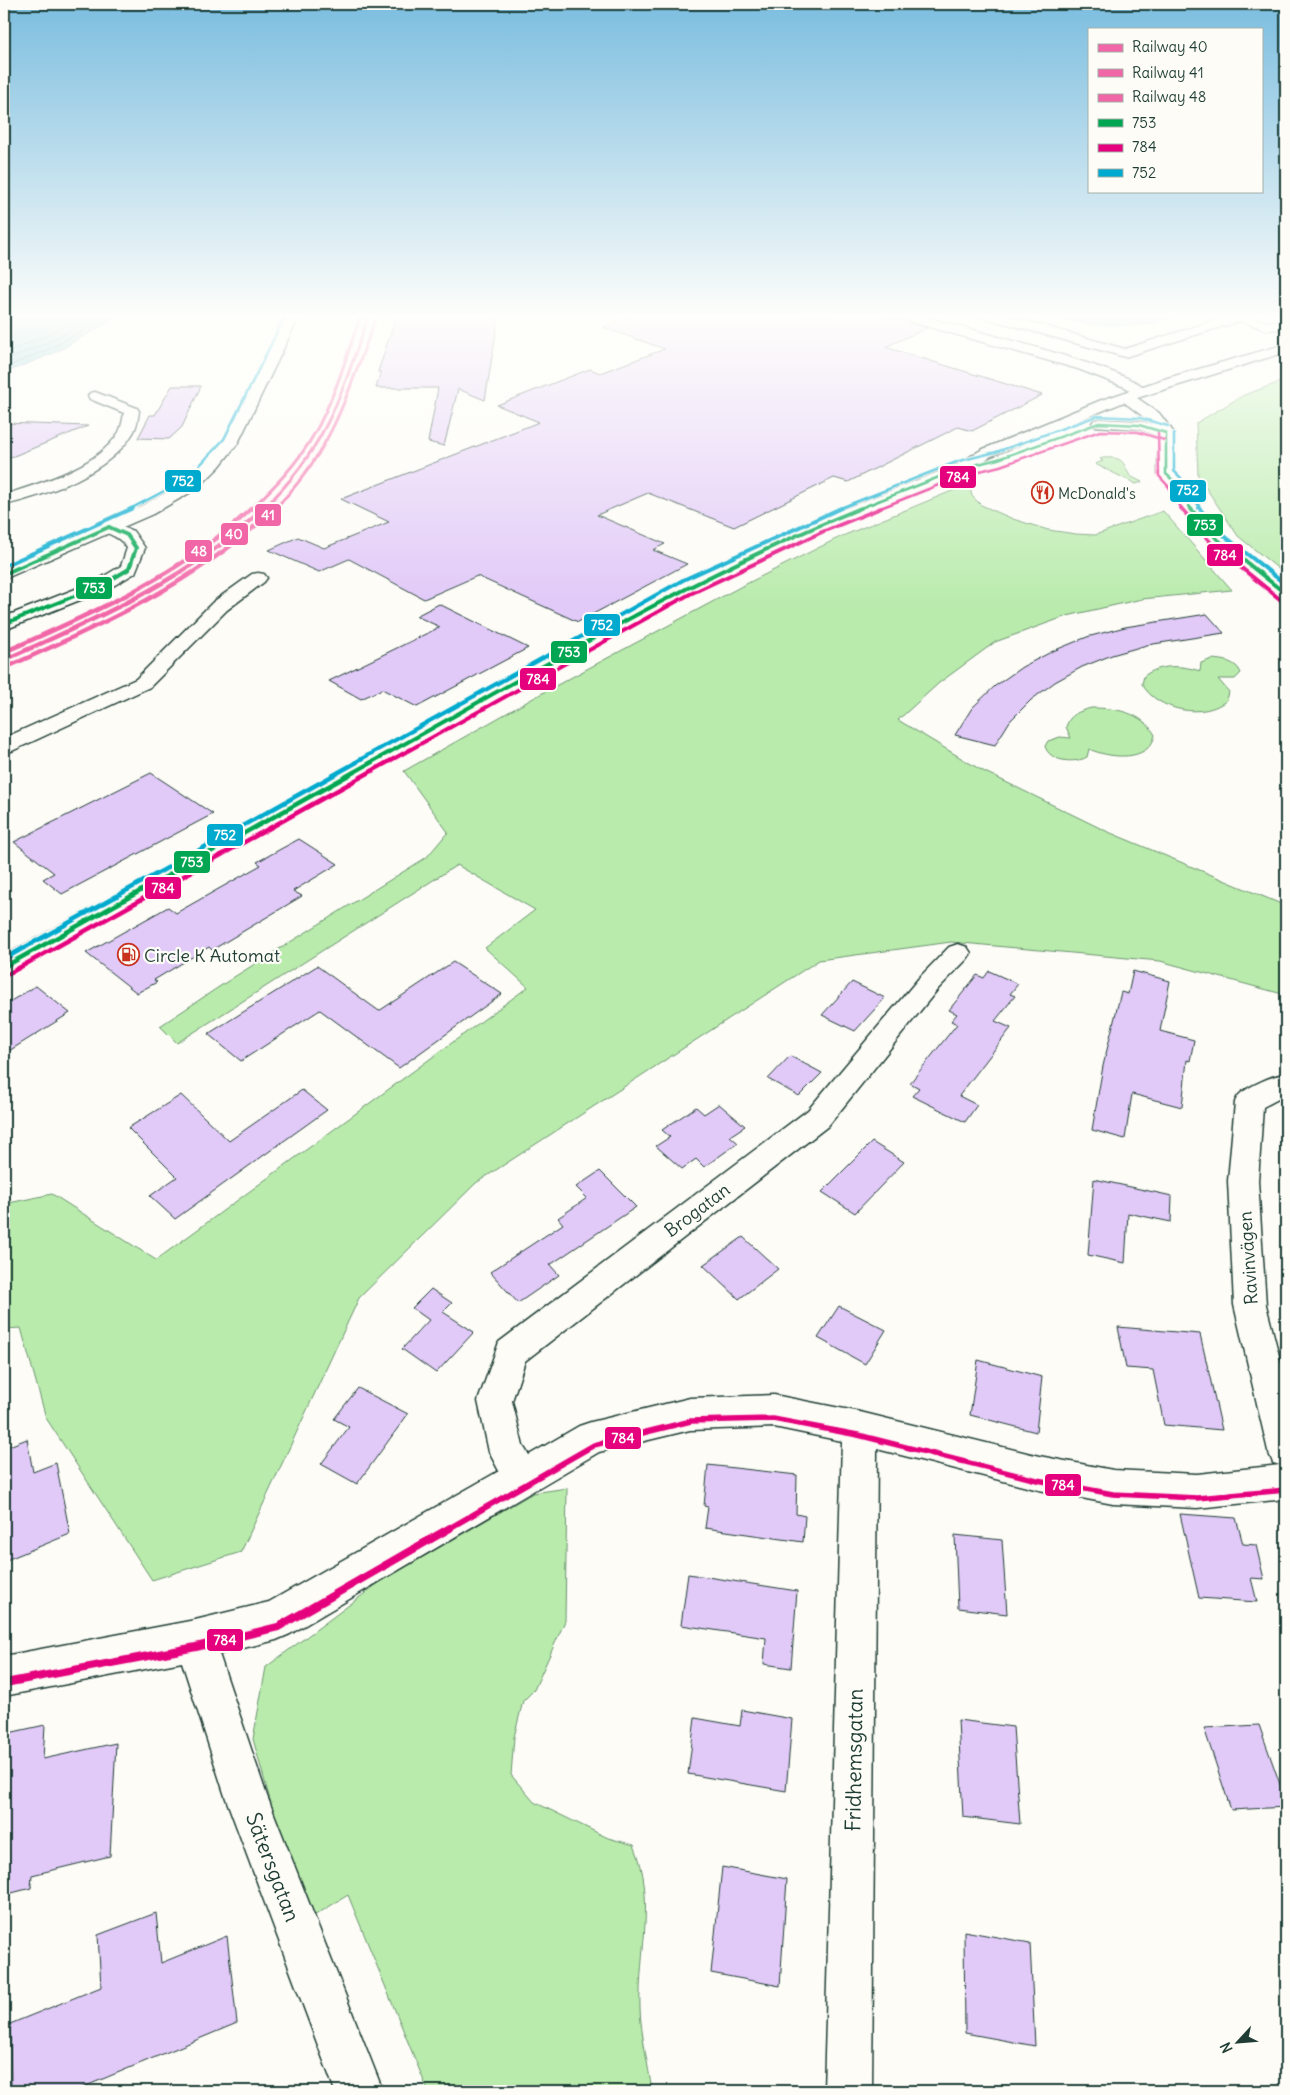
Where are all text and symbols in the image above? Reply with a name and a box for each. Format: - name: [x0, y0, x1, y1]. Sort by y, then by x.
- legend: [1088, 28, 1262, 192]
- text: Railway 40: [1132, 37, 1208, 56]
- text: Railway 41: [1132, 63, 1204, 82]
- text: Railway 48: [1132, 87, 1206, 106]
- text: 753: [1132, 113, 1157, 132]
- text: 784: [1132, 137, 1157, 156]
- text: 752: [1132, 163, 1156, 182]
- line badge: 784: [939, 465, 977, 489]
- text: 784: [946, 468, 970, 486]
- line badge: 752: [164, 469, 202, 493]
- text: 752: [172, 472, 195, 490]
- line badge: 752: [1169, 479, 1207, 503]
- restaurant icon: McDonald's: [1030, 481, 1054, 505]
- text: 752: [1177, 481, 1200, 499]
- place label: McDonald's: [1058, 484, 1136, 503]
- line badge: 41: [254, 503, 282, 527]
- text: 41: [261, 506, 275, 524]
- line badge: 753: [1186, 513, 1224, 537]
- text: 753: [1194, 516, 1216, 534]
- line badge: 40: [220, 522, 249, 546]
- text: 40: [225, 525, 243, 543]
- line badge: 48: [184, 539, 213, 563]
- text: 48: [191, 542, 207, 560]
- line badge: 784: [1206, 543, 1244, 567]
- text: 784: [1213, 546, 1237, 564]
- line badge: 753: [75, 576, 113, 600]
- text: 753: [83, 579, 105, 597]
- line badge: 752: [583, 613, 621, 637]
- text: 752: [591, 616, 614, 634]
- line badge: 753: [550, 640, 588, 664]
- text: 753: [558, 643, 580, 661]
- line badge: 784: [519, 667, 557, 691]
- text: 784: [526, 670, 550, 688]
- line badge: 752: [206, 823, 244, 847]
- text: 752: [214, 826, 237, 844]
- line badge: 753: [173, 850, 211, 874]
- text: 753: [181, 853, 203, 871]
- line badge: 784: [144, 876, 182, 900]
- text: 784: [151, 879, 175, 897]
- fuel station icon: Circle K Automat: [116, 943, 140, 967]
- place label: Circle K Automat: [144, 944, 280, 967]
- street label: Brogatan: [660, 1178, 734, 1242]
- street label: Ravinvägen: [1233, 1210, 1263, 1306]
- line badge: 784: [604, 1426, 642, 1450]
- text: 784: [611, 1429, 635, 1447]
- line badge: 784: [1044, 1473, 1082, 1497]
- text: 784: [1051, 1476, 1075, 1494]
- line badge: 784: [206, 1628, 244, 1652]
- text: 784: [213, 1631, 237, 1649]
- street label: Fridhemsgatan: [839, 1688, 869, 1832]
- street label: Sätersgatan: [240, 1809, 306, 1925]
- north arrow: [1212, 2018, 1262, 2068]
- text: N: [1216, 2039, 1237, 2056]

